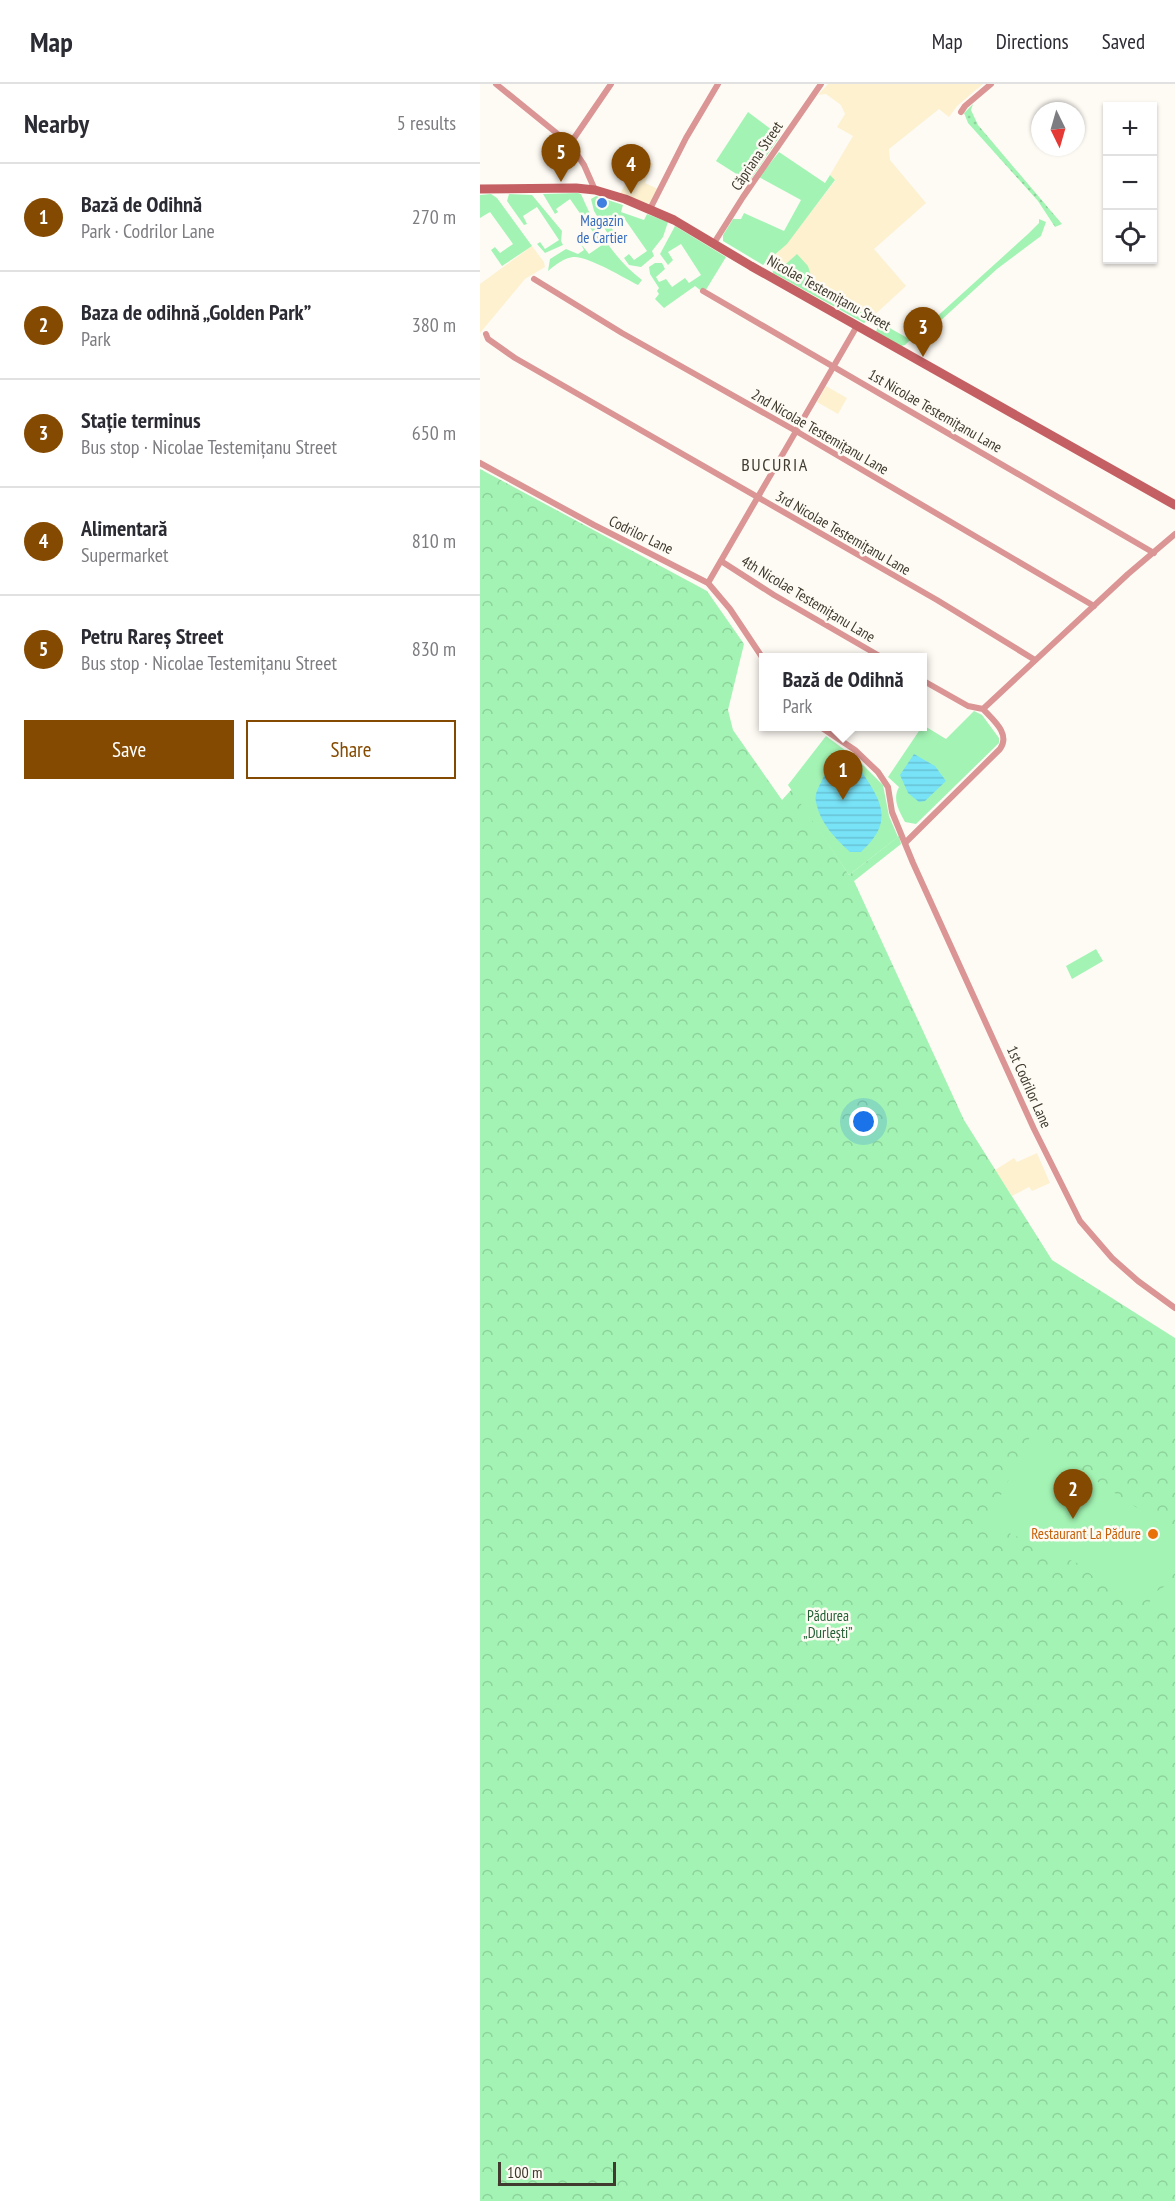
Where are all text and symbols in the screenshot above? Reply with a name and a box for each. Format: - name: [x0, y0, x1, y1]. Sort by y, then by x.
- text: Map: [30, 23, 73, 60]
- text: Map: [932, 28, 963, 55]
- text: Directions: [996, 28, 1069, 55]
- text: Saved: [1102, 28, 1145, 55]
- north arrow: [1031, 102, 1085, 156]
- map controls: [1103, 102, 1157, 264]
- button: +: [1103, 102, 1157, 156]
- text: Nearby: [24, 107, 89, 140]
- text: 5 results: [397, 110, 456, 136]
- street label: Căpriana Street: [726, 117, 787, 194]
- pin: 5: [542, 132, 580, 182]
- pin: 4: [612, 144, 650, 194]
- button: −: [1103, 156, 1157, 210]
- text: Bază de Odihnă: [81, 190, 202, 218]
- marker: Magazin de Cartier: [595, 196, 609, 210]
- text: 1: [39, 204, 48, 230]
- text: 270 m: [412, 204, 456, 230]
- button: locate: [1103, 210, 1157, 264]
- place label: Magazin de Cartier: [577, 211, 628, 247]
- text: Park · Codrilor Lane: [81, 218, 215, 244]
- street label: Nicolae Testemițanu Street: [764, 251, 894, 334]
- text: Baza de odihnă „Golden Park”: [81, 298, 311, 326]
- pin: 3: [904, 308, 942, 357]
- text: 2: [39, 312, 48, 338]
- text: 380 m: [412, 312, 456, 338]
- text: Park: [81, 326, 111, 352]
- street label: 1st Nicolae Testemițanu Lane: [865, 365, 1006, 457]
- street label: 2nd Nicolae Testemițanu Lane: [748, 385, 892, 479]
- text: Stație terminus: [81, 406, 201, 434]
- text: 3: [39, 420, 48, 446]
- text: 650 m: [412, 420, 456, 446]
- text: Bus stop · Nicolae Testemițanu Street: [81, 434, 337, 460]
- district label: BUCURIA: [741, 453, 809, 476]
- street label: 3rd Nicolae Testemițanu Lane: [772, 486, 914, 579]
- street label: Codrilor Lane: [606, 511, 676, 558]
- text: Alimentară: [81, 514, 167, 542]
- text: 4: [39, 528, 48, 554]
- text: 810 m: [412, 528, 456, 554]
- text: Supermarket: [81, 542, 169, 568]
- street label: 4th Nicolae Testemițanu Lane: [738, 551, 879, 646]
- text: Petru Rareș Street: [81, 622, 223, 650]
- text: 5: [39, 636, 48, 662]
- text: 830 m: [412, 636, 456, 662]
- text: Bus stop · Nicolae Testemițanu Street: [81, 650, 337, 676]
- popup: [759, 653, 927, 731]
- text: Bază de Odihnă: [782, 665, 904, 693]
- text: Park: [782, 693, 812, 719]
- button: Save: [24, 720, 234, 779]
- button: Share: [246, 720, 456, 779]
- pin: 1: [824, 750, 862, 800]
- street label: 1st Codrilor Lane: [1003, 1043, 1056, 1131]
- your location: [849, 1107, 878, 1136]
- pin: 2: [1054, 1470, 1092, 1519]
- place label: Restaurant La Pădure: [1031, 1524, 1141, 1543]
- marker: Restaurant La Pădure: [1146, 1527, 1160, 1541]
- park label: Pădurea „Durlești”: [803, 1606, 853, 1642]
- scale bar: [498, 2159, 616, 2186]
- text: 100 m: [507, 2162, 542, 2182]

